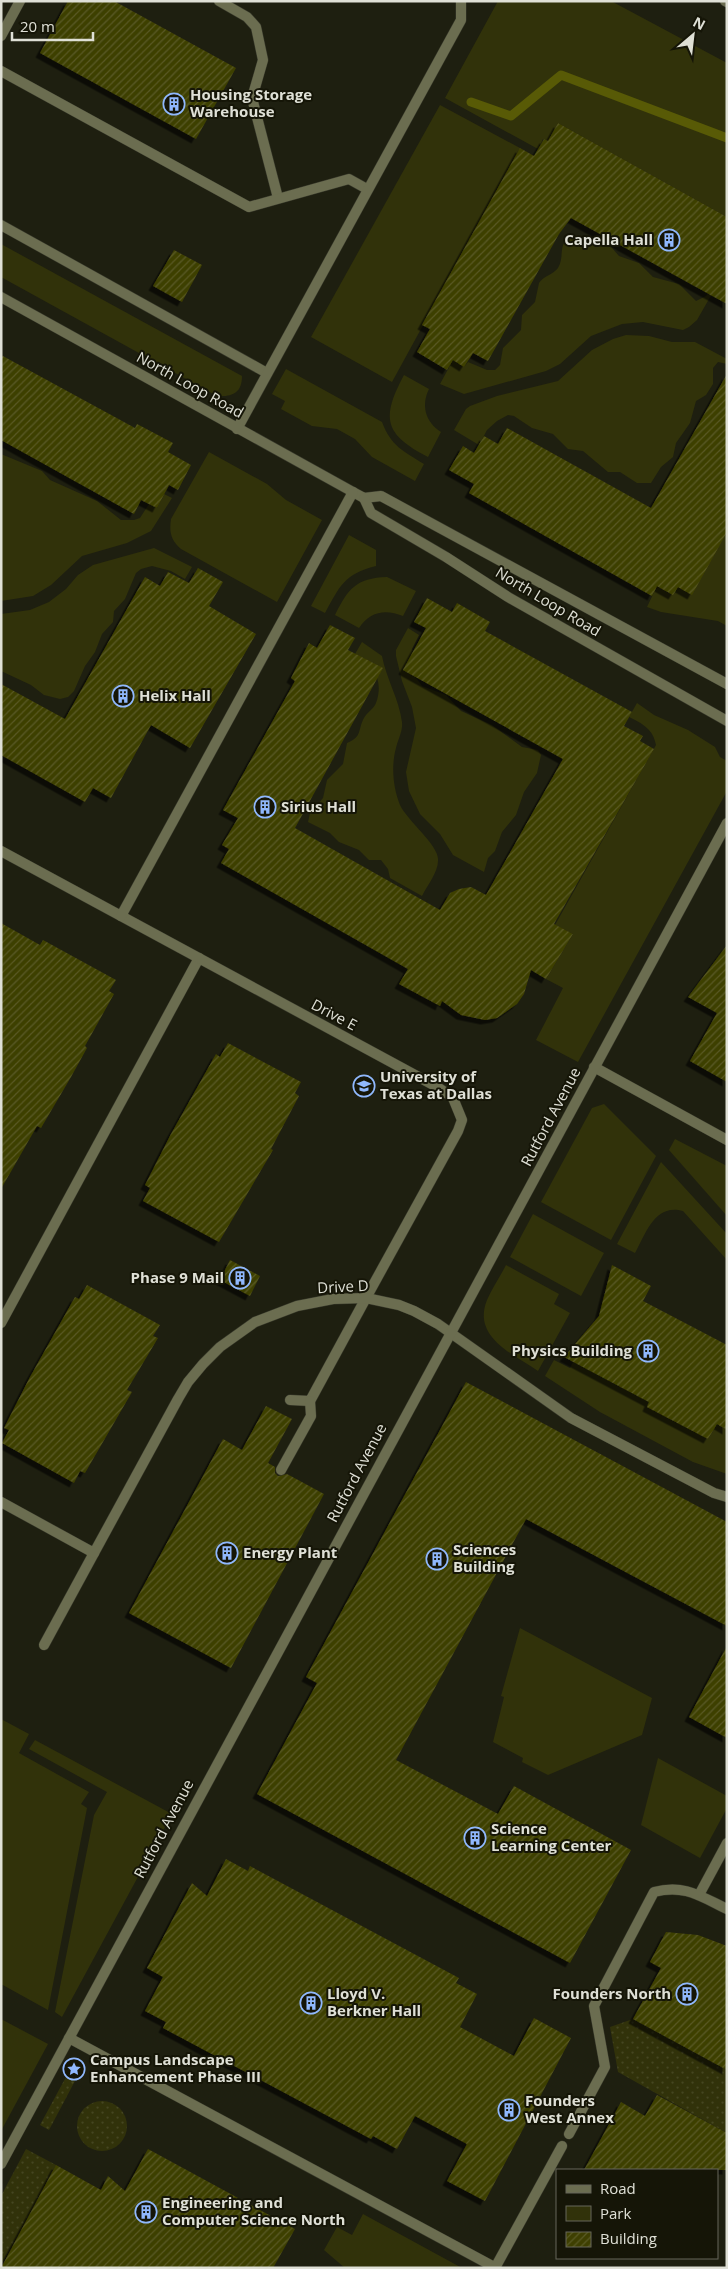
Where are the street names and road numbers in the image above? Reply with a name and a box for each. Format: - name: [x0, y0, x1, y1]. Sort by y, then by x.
- street label: North Loop Road: [133, 346, 248, 422]
- street label: North Loop Road: [492, 562, 605, 641]
- street label: Drive E: [308, 994, 361, 1034]
- street label: Rutford Avenue: [516, 1064, 585, 1169]
- street label: Drive D: [317, 1275, 369, 1297]
- street label: Rutford Avenue: [322, 1420, 391, 1525]
- street label: Rutford Avenue: [129, 1776, 198, 1881]

